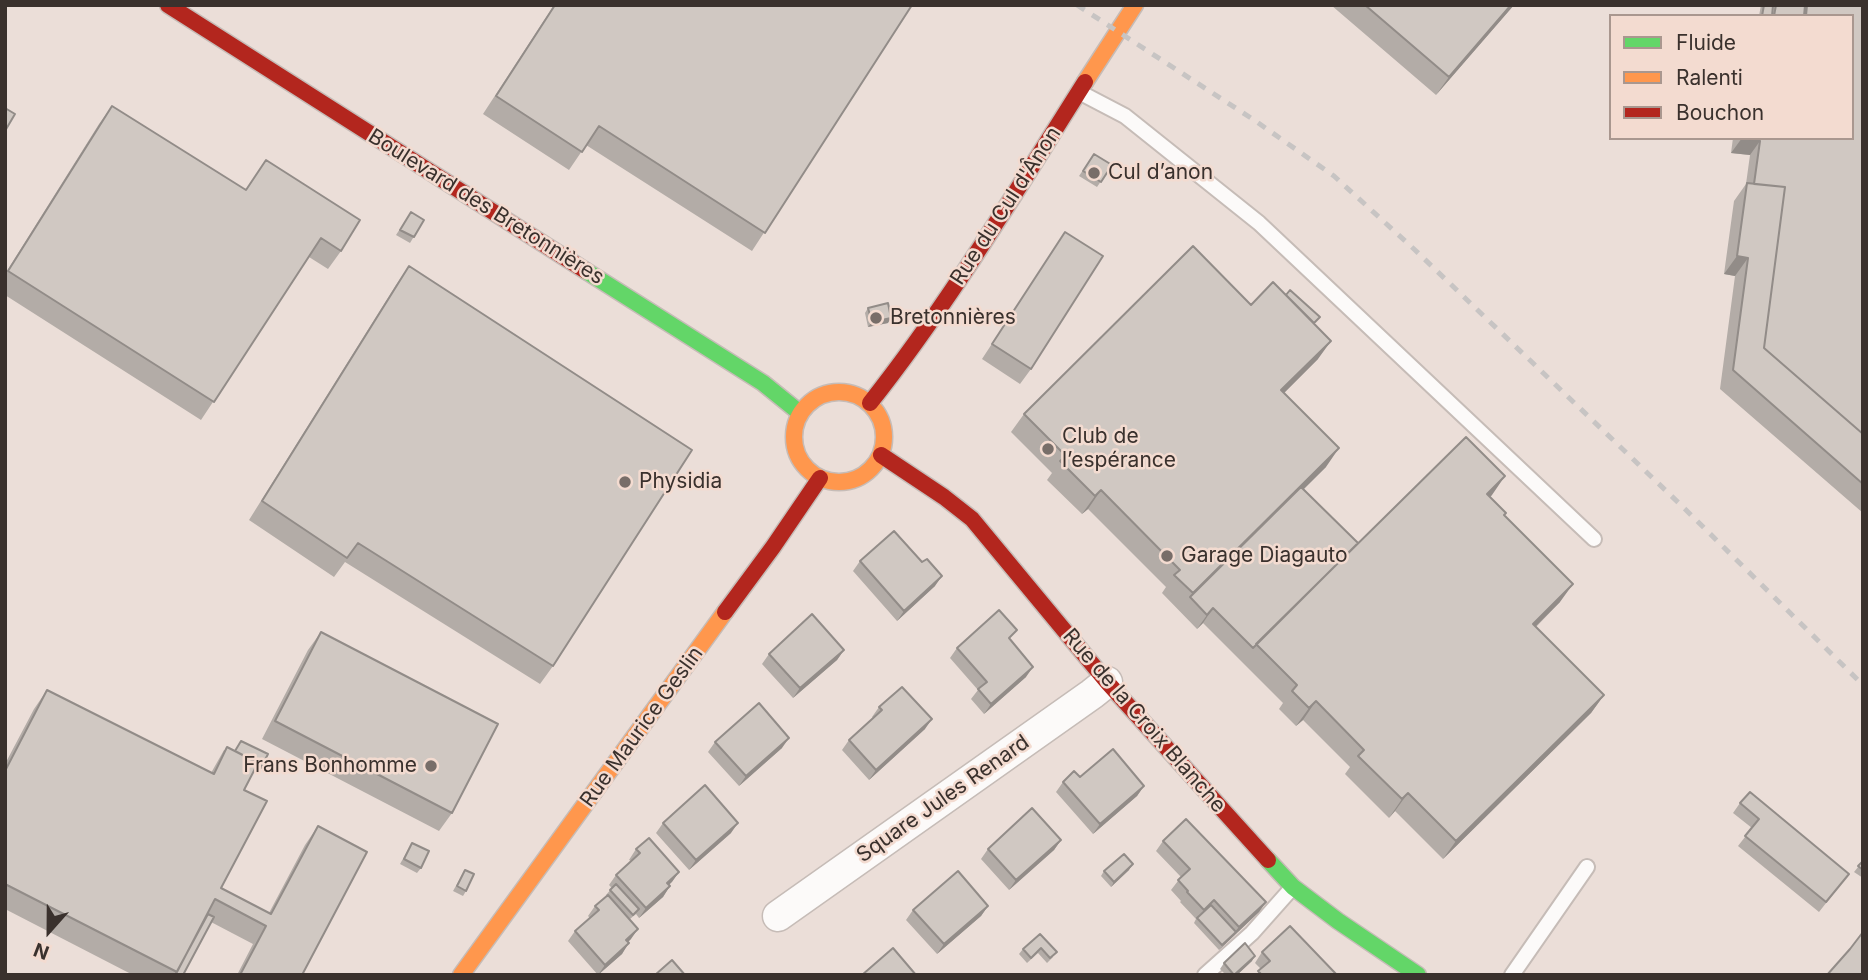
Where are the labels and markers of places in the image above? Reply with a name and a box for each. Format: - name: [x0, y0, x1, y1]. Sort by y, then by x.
- place label: Cul d’anon: [1108, 160, 1213, 186]
- marker: Cul d’anon: [1086, 165, 1102, 181]
- place label: Bretonnières: [890, 305, 1016, 331]
- marker: Bretonnières: [868, 310, 884, 326]
- place label: Club de l’espérance: [1062, 424, 1176, 474]
- marker: Club de l’espérance: [1040, 441, 1056, 457]
- place label: Physidia: [639, 469, 722, 495]
- marker: Physidia: [617, 474, 633, 490]
- place label: Garage Diagauto: [1181, 543, 1348, 569]
- marker: Garage Diagauto: [1159, 548, 1175, 564]
- place label: Frans Bonhomme: [243, 753, 417, 779]
- marker: Frans Bonhomme: [423, 758, 439, 774]

